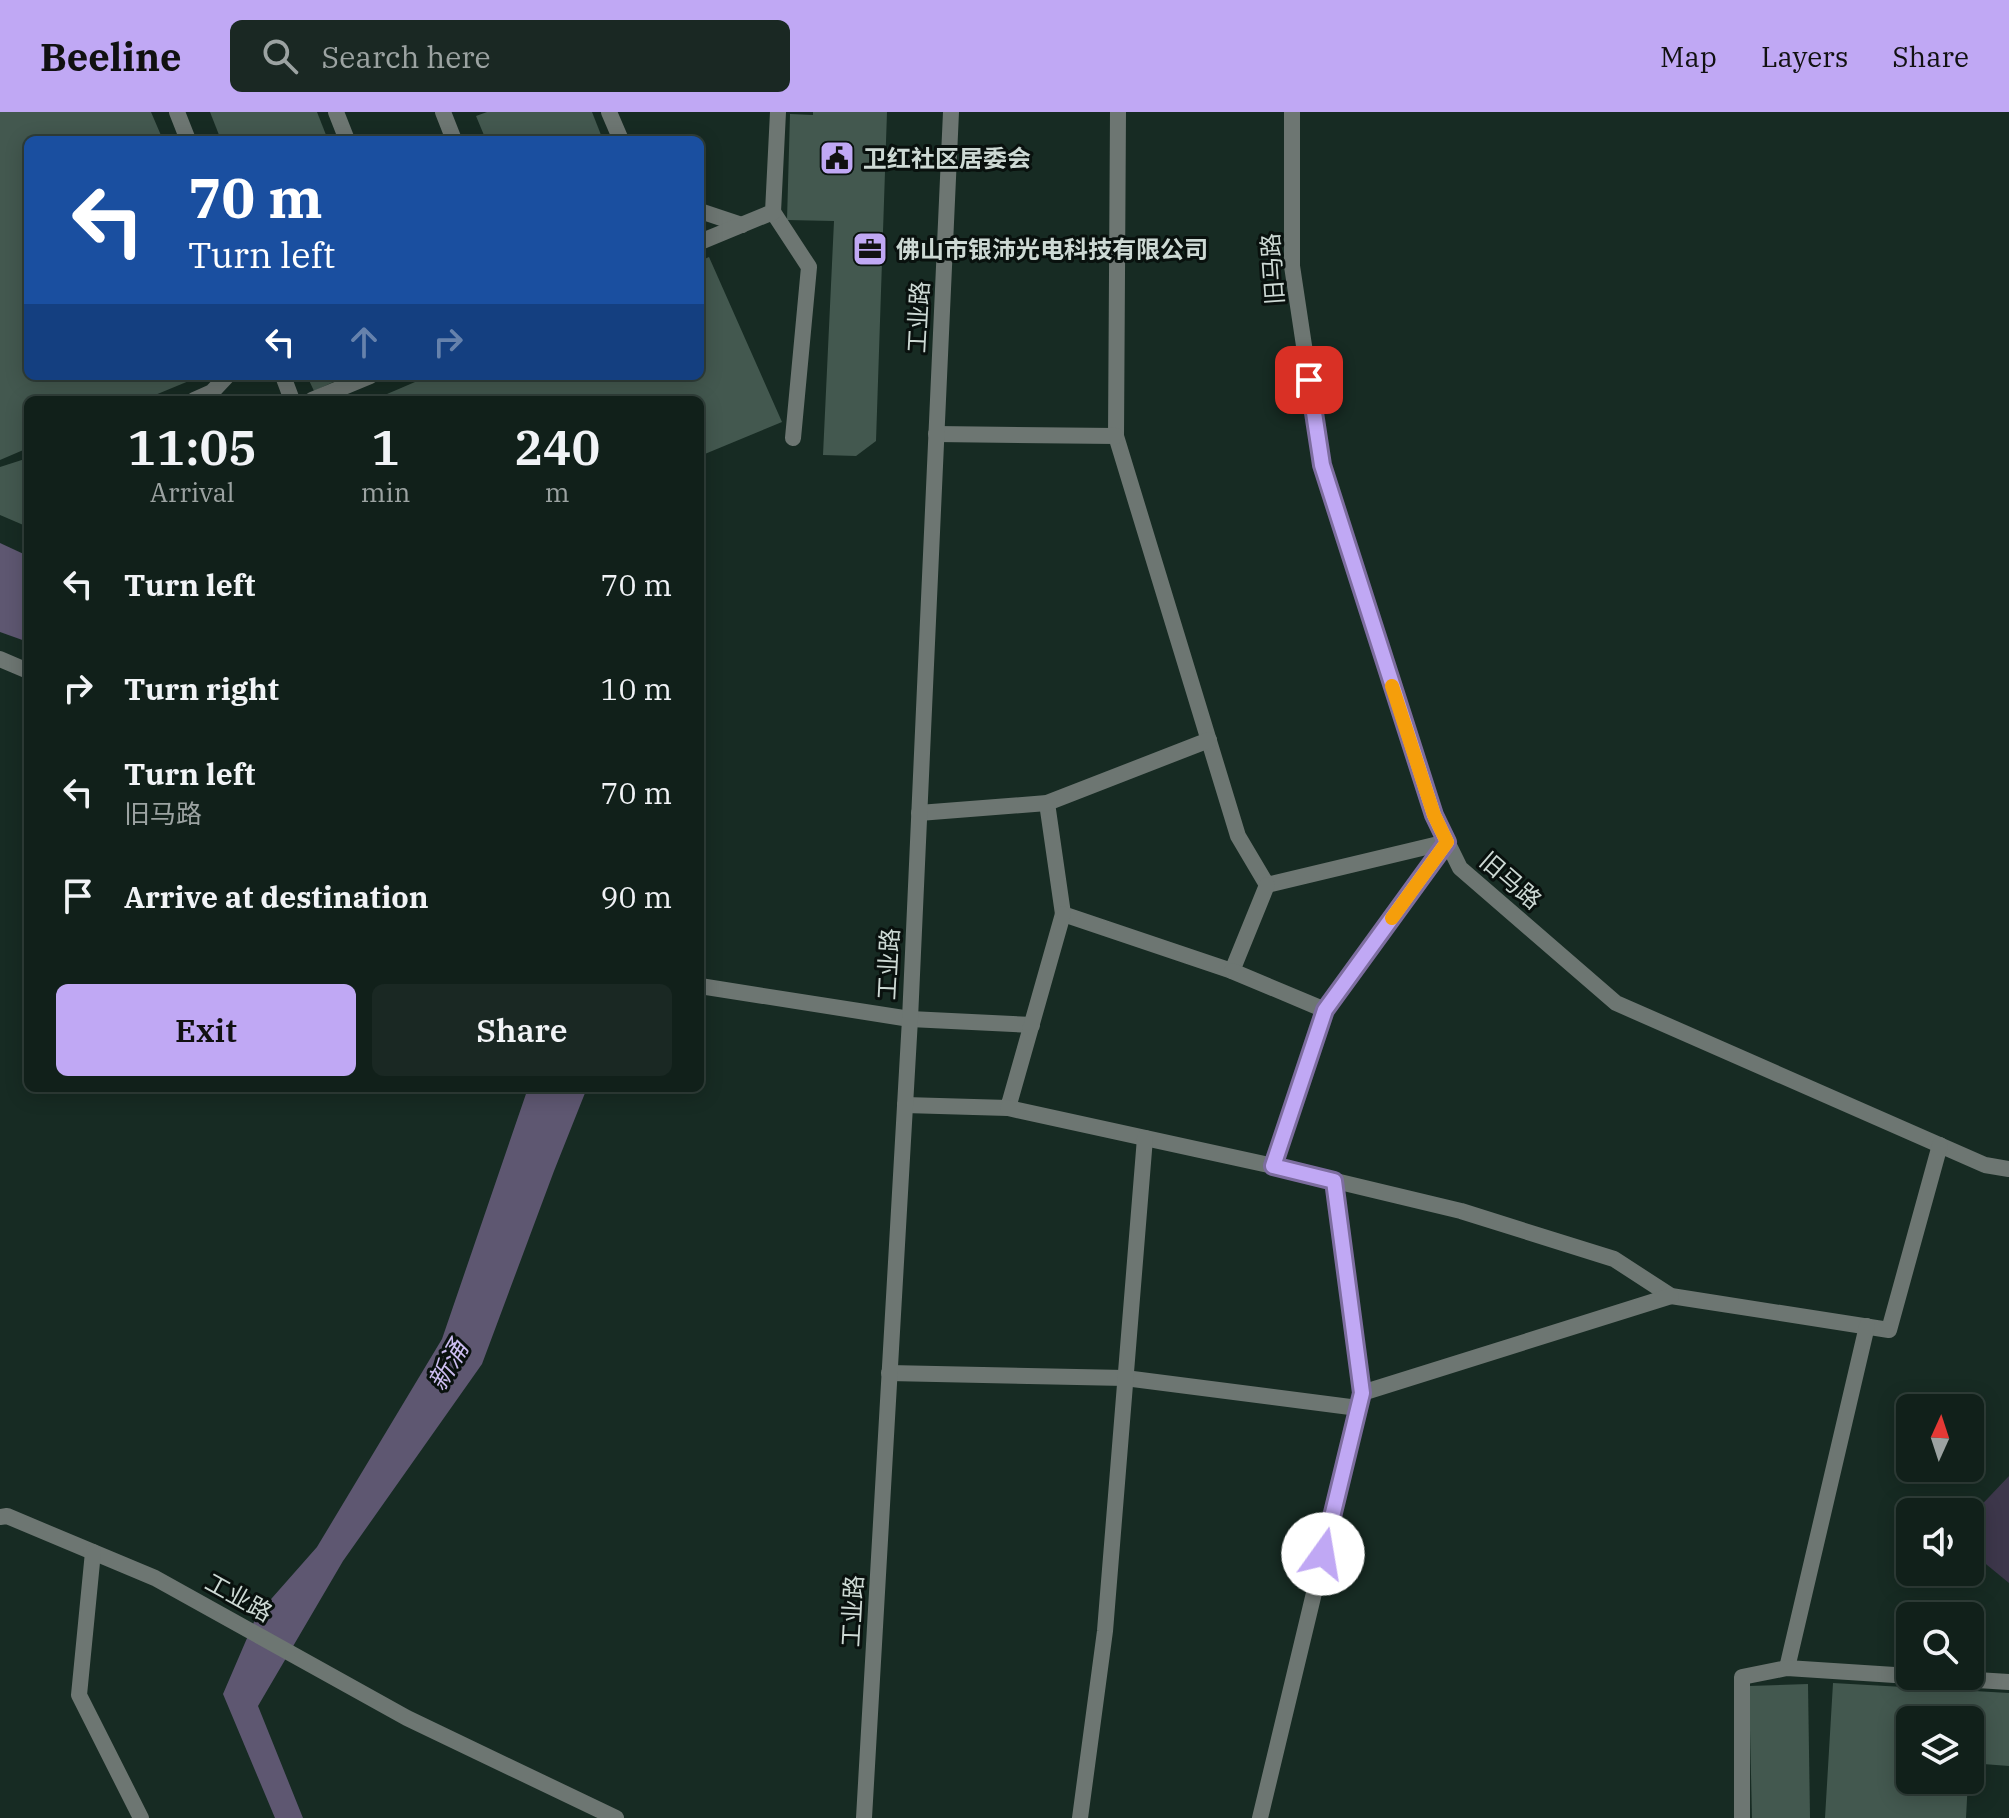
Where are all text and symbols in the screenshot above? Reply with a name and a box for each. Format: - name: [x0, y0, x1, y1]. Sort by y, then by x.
- search box: [230, 20, 790, 92]
- text: Beeline: [40, 32, 182, 81]
- icon: search: [258, 34, 302, 78]
- text: Search here: [322, 37, 491, 76]
- text: Map: [1660, 38, 1717, 75]
- text: Layers: [1761, 38, 1848, 75]
- text: Share: [1892, 38, 1969, 75]
- public building icon: 卫红社区居委会: [818, 139, 856, 177]
- place label: 卫红社区居委会: [863, 142, 1031, 174]
- text: 70 m: [188, 161, 323, 233]
- icon: left: [56, 168, 160, 272]
- office icon: 佛山市银沛光电科技有限公司: [851, 230, 889, 268]
- text: Turn left: [188, 231, 335, 278]
- street label: 旧马路: [1254, 232, 1290, 306]
- place label: 佛山市银沛光电科技有限公司: [896, 233, 1208, 265]
- street label: 工业路: [900, 280, 936, 354]
- icon: left: [258, 320, 302, 364]
- icon: ahead: [342, 320, 386, 364]
- icon: right: [426, 320, 470, 364]
- pin: [1275, 346, 1343, 414]
- icon: arrive: [1287, 358, 1331, 402]
- text: 11:05: [128, 416, 257, 478]
- text: 1: [371, 416, 400, 478]
- text: 240: [514, 416, 600, 478]
- text: Arrival: [150, 475, 235, 509]
- text: min: [361, 475, 410, 509]
- text: m: [545, 475, 570, 509]
- icon: left: [56, 562, 100, 606]
- text: Turn left: [124, 565, 256, 604]
- text: 70 m: [600, 565, 672, 604]
- icon: right: [56, 666, 100, 710]
- text: Turn right: [124, 669, 279, 708]
- text: 10 m: [600, 669, 672, 708]
- text: Turn left: [124, 754, 256, 793]
- icon: left: [56, 770, 100, 814]
- text: 70 m: [600, 773, 672, 812]
- text: 旧马路: [124, 796, 202, 830]
- street label: 旧马路: [1473, 844, 1549, 916]
- icon: arrive: [56, 874, 100, 918]
- text: Arrive at destination: [124, 877, 429, 916]
- text: 90 m: [600, 877, 672, 916]
- street label: 工业路: [870, 927, 906, 1001]
- button: Exit: [56, 984, 356, 1076]
- button: Share: [372, 984, 672, 1076]
- water label: 新涌: [419, 1331, 476, 1396]
- north arrow: [1896, 1394, 1984, 1482]
- map controls: [1896, 1394, 1984, 1794]
- button: sound: [1896, 1498, 1984, 1586]
- position arrow: [1281, 1512, 1365, 1596]
- street label: 工业路: [200, 1566, 278, 1628]
- street label: 工业路: [834, 1574, 870, 1648]
- button: search: [1896, 1602, 1984, 1690]
- button: layers: [1896, 1706, 1984, 1794]

